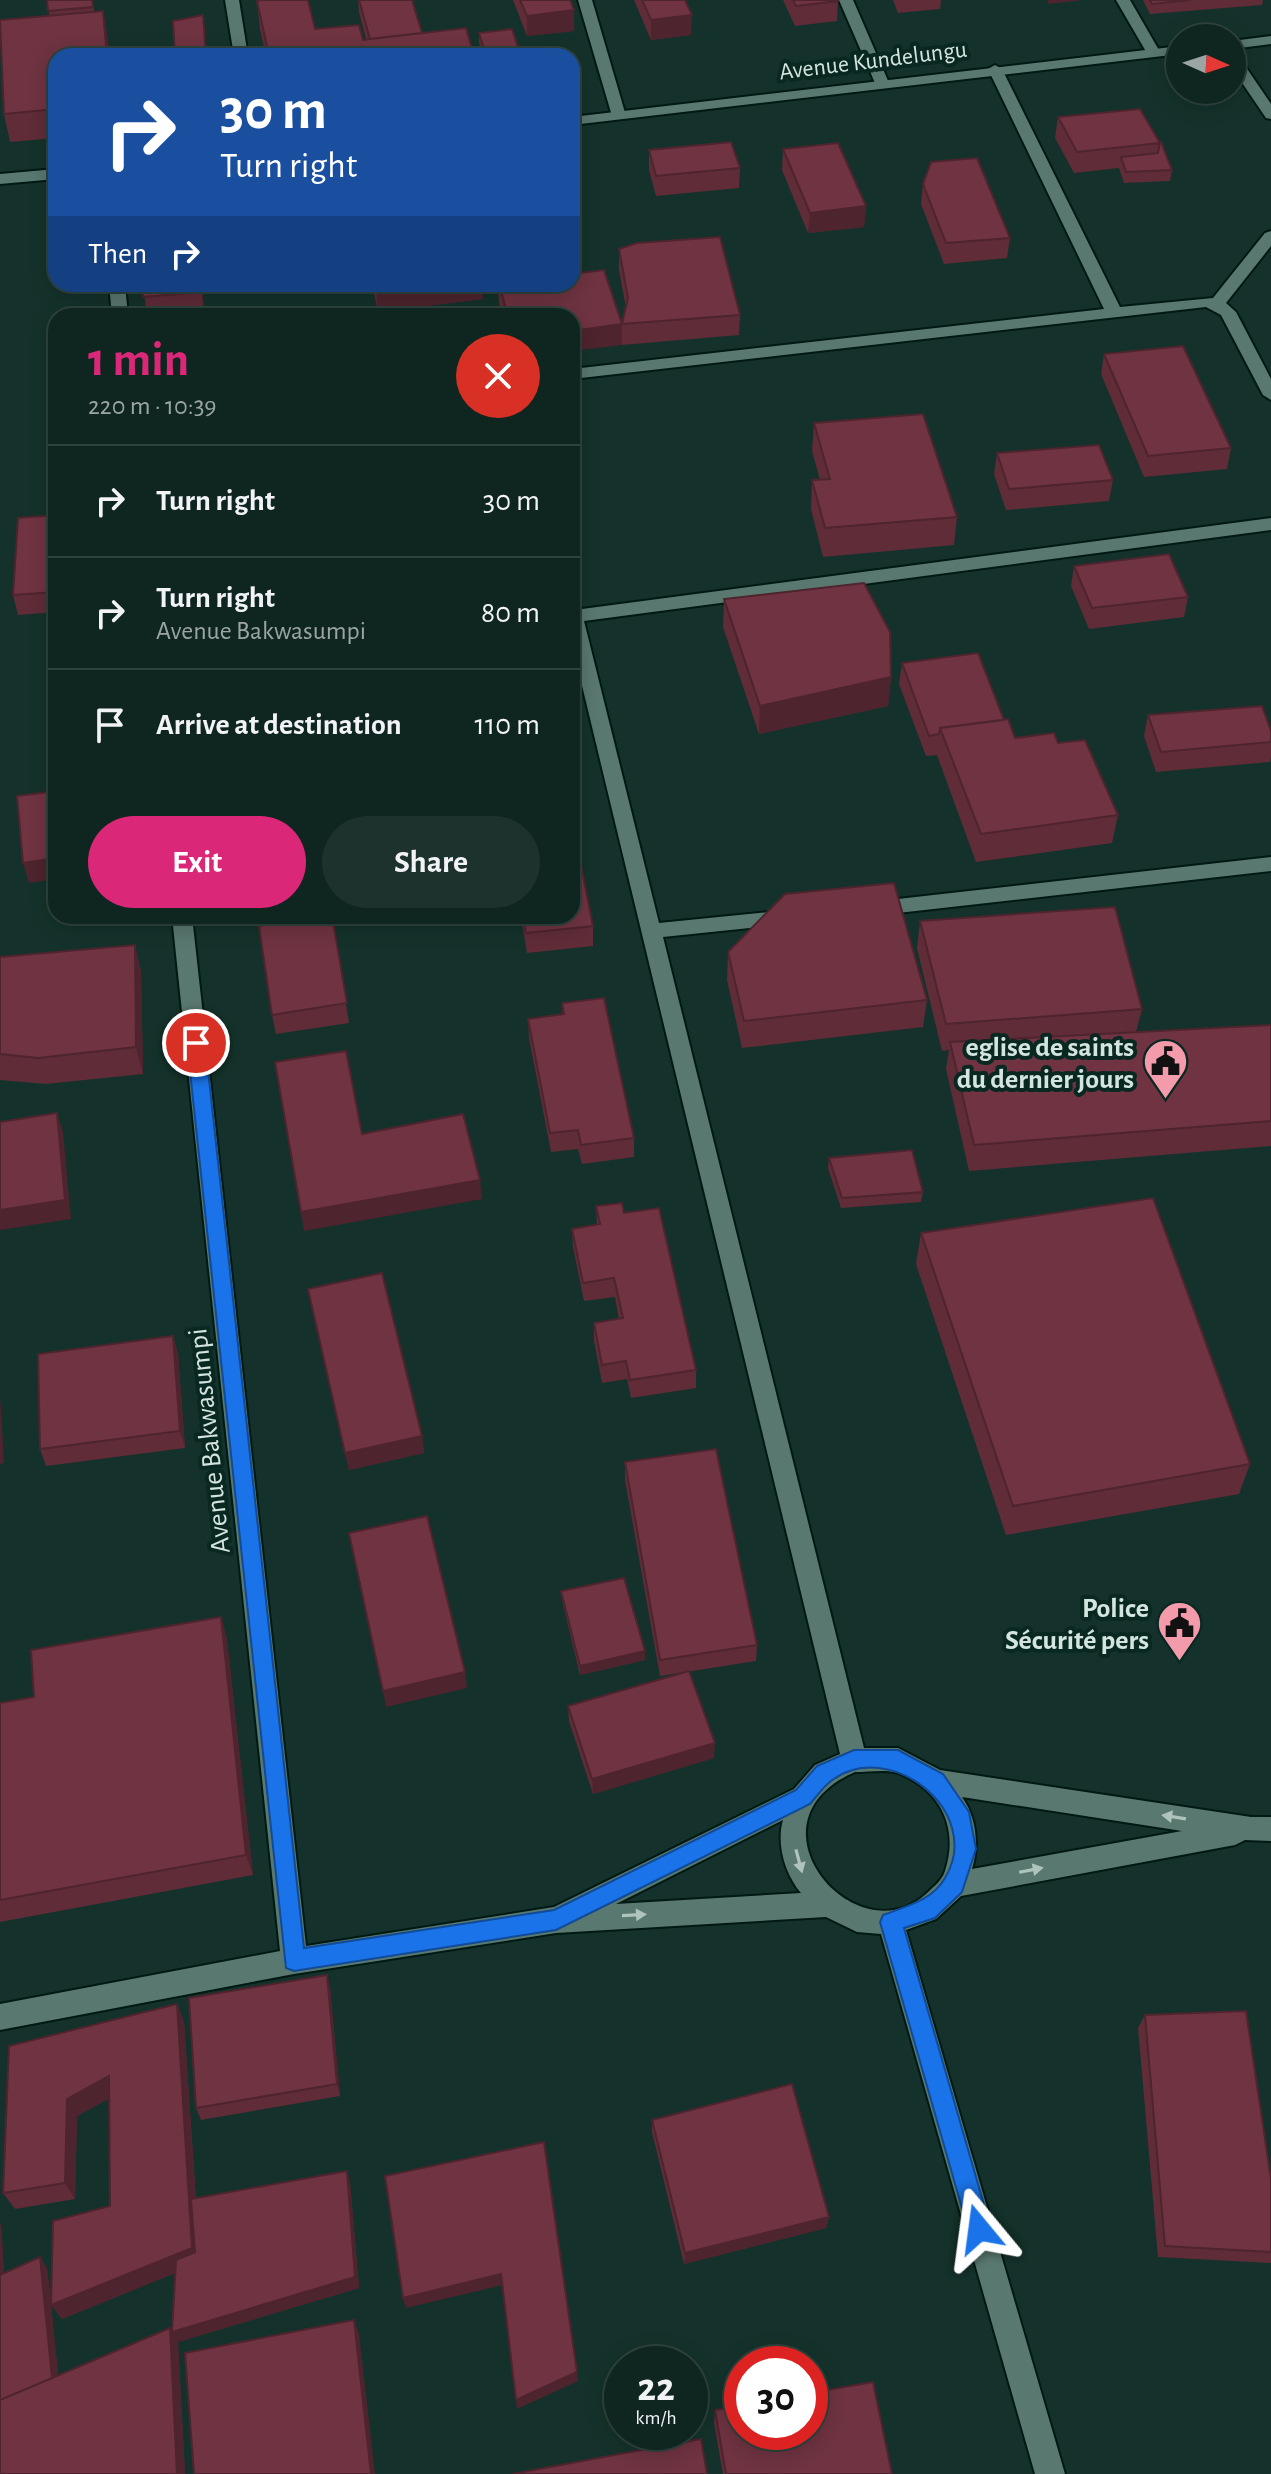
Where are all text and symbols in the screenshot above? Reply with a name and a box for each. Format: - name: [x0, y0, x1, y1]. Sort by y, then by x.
- north arrow: [1166, 24, 1246, 104]
- map controls: [1166, 24, 1246, 104]
- street label: Avenue Kundelungu: [778, 38, 968, 84]
- icon: right: [88, 80, 192, 184]
- text: 30 m: [220, 83, 327, 139]
- text: Turn right: [220, 148, 357, 184]
- icon: right: [163, 232, 207, 276]
- text: Then: [88, 239, 147, 269]
- button: close: [456, 334, 540, 418]
- text: 1 min: [88, 337, 189, 385]
- text: 220 m · 10:39: [88, 393, 217, 419]
- icon: right: [88, 479, 132, 523]
- text: Turn right: [156, 486, 275, 516]
- text: 30 m: [483, 486, 540, 516]
- text: Turn right: [156, 583, 275, 613]
- icon: right: [88, 591, 132, 635]
- text: 80 m: [481, 598, 540, 628]
- text: Avenue Bakwasumpi: [156, 618, 366, 644]
- icon: arrive: [88, 703, 132, 747]
- text: Arrive at destination: [156, 710, 402, 740]
- text: 110 m: [475, 710, 540, 740]
- button: Exit: [88, 816, 306, 908]
- button: Share: [322, 816, 540, 908]
- pin: [162, 1009, 230, 1077]
- icon: arrive: [174, 1021, 218, 1065]
- place label: eglise de saints du dernier jours: [957, 1034, 1134, 1094]
- public building icon: eglise de saints du dernier jours: [1141, 1038, 1189, 1101]
- street label: Avenue Bakwasumpi: [184, 1327, 236, 1555]
- place label: Police Sécurité pers: [1005, 1595, 1149, 1655]
- public building icon: Police Sécurité pers: [1156, 1599, 1204, 1662]
- one-way arrow: [1162, 1811, 1187, 1823]
- one-way arrow: [793, 1848, 805, 1873]
- one-way arrow: [1019, 1864, 1044, 1876]
- one-way arrow: [622, 1909, 647, 1922]
- position arrow: [937, 2187, 1021, 2271]
- speed limit sign: 30: [724, 2346, 828, 2450]
- text: 22: [637, 2368, 675, 2408]
- text: km/h: [635, 2408, 677, 2428]

